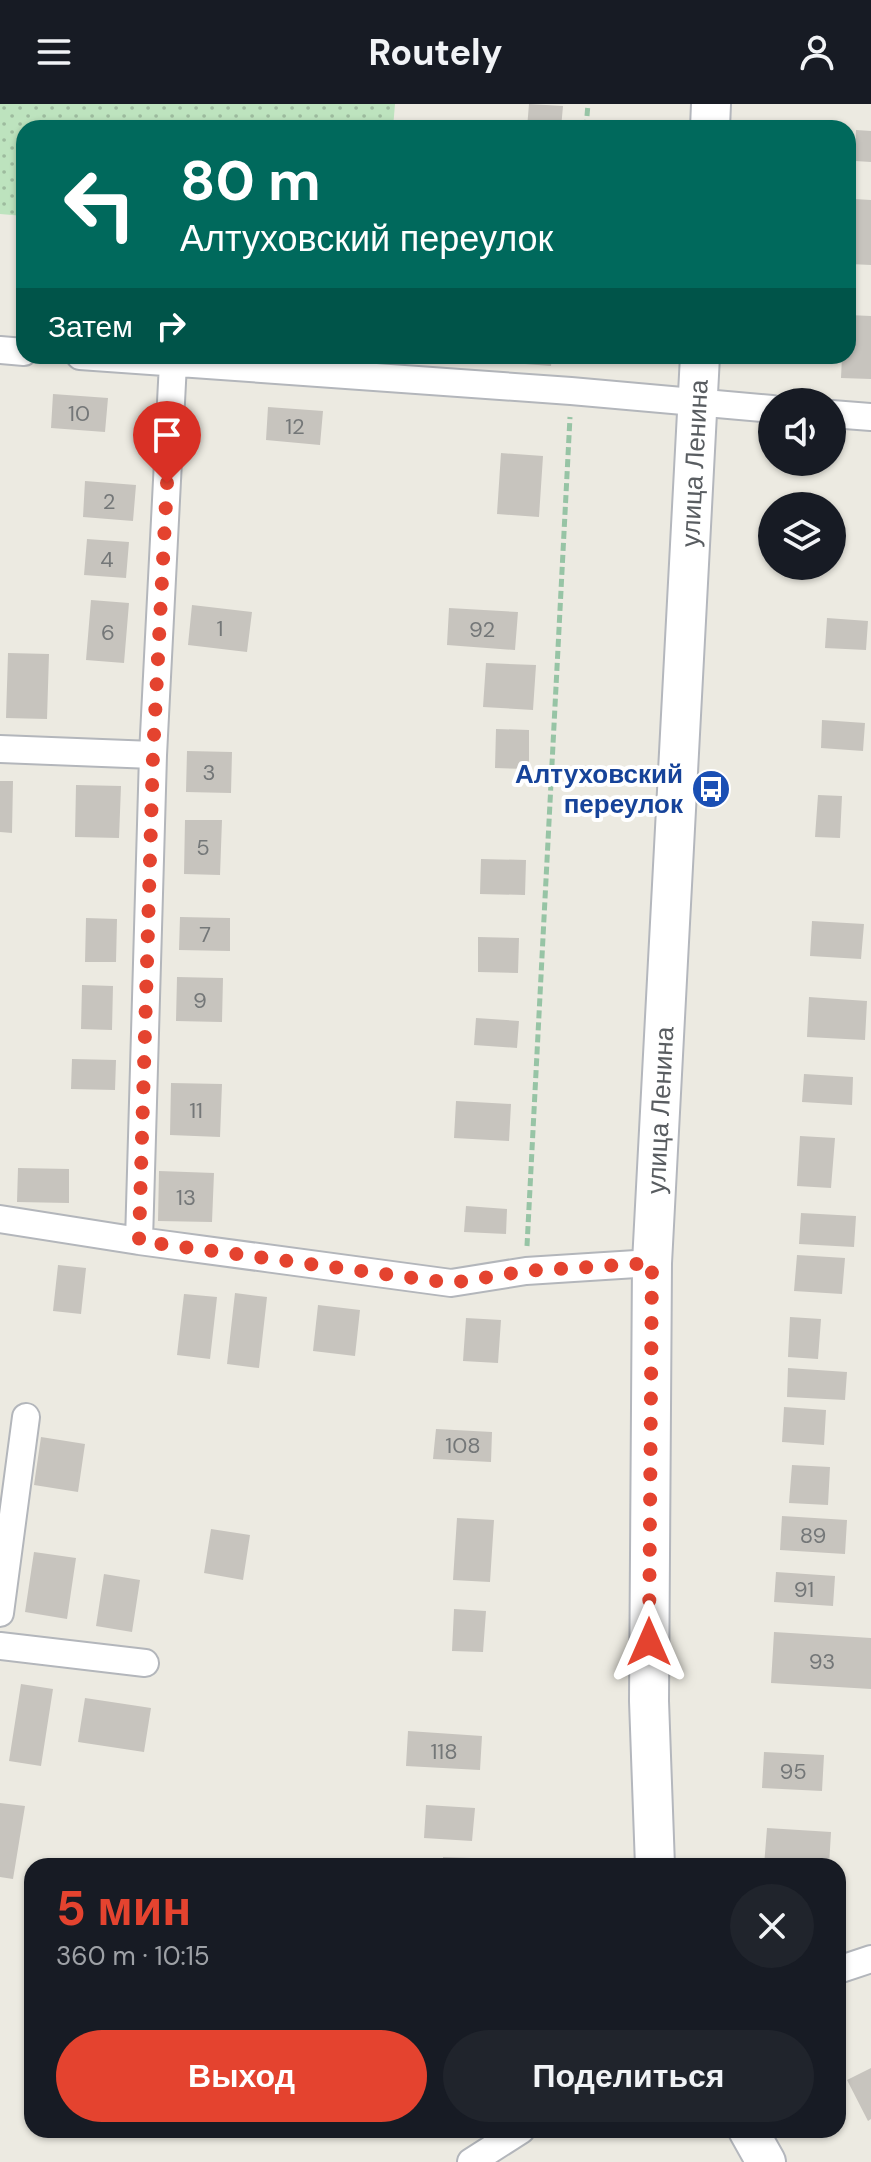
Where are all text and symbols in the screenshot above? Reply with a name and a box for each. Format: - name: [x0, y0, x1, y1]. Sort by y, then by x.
- text: Routely: [369, 29, 502, 76]
- icon: menu: [32, 30, 76, 74]
- icon: person: [795, 30, 839, 74]
- text: 80 m: [180, 144, 321, 217]
- icon: left: [48, 152, 152, 256]
- text: Алтуховский переулок: [180, 215, 553, 262]
- icon: right: [149, 304, 193, 348]
- text: Затем: [48, 307, 133, 346]
- street label: улица Ленина: [673, 378, 716, 548]
- map controls: [758, 388, 846, 580]
- button: sound: [758, 388, 846, 476]
- house number: 10: [68, 399, 90, 428]
- pin: [133, 401, 201, 483]
- house number: 12: [285, 412, 305, 441]
- icon: arrive: [145, 413, 189, 457]
- house number: 2: [103, 487, 115, 516]
- button: layers: [758, 492, 846, 580]
- house number: 4: [100, 545, 114, 574]
- house number: 1: [217, 614, 223, 643]
- house number: 92: [469, 615, 495, 644]
- house number: 6: [101, 618, 115, 647]
- place label: Алтуховский переулок: [515, 757, 684, 821]
- house number: 3: [202, 758, 216, 787]
- bus stop icon: Алтуховский переулок: [690, 768, 732, 810]
- house number: 5: [196, 833, 210, 862]
- house number: 7: [199, 920, 211, 949]
- house number: 9: [193, 986, 207, 1015]
- street label: улица Ленина: [639, 1025, 682, 1195]
- house number: 11: [189, 1096, 203, 1125]
- house number: 13: [176, 1183, 196, 1212]
- house number: 108: [445, 1431, 481, 1460]
- house number: 89: [800, 1521, 826, 1550]
- house number: 91: [794, 1575, 814, 1604]
- position arrow: [607, 1600, 691, 1684]
- house number: 93: [809, 1647, 835, 1676]
- house number: 118: [430, 1737, 458, 1766]
- house number: 95: [779, 1757, 807, 1786]
- text: 5 мин: [56, 1877, 191, 1940]
- button: close: [730, 1884, 814, 1968]
- text: 360 m · 10:15: [56, 1939, 210, 1973]
- button: Выход: [56, 2030, 427, 2122]
- button: Поделиться: [443, 2030, 814, 2122]

